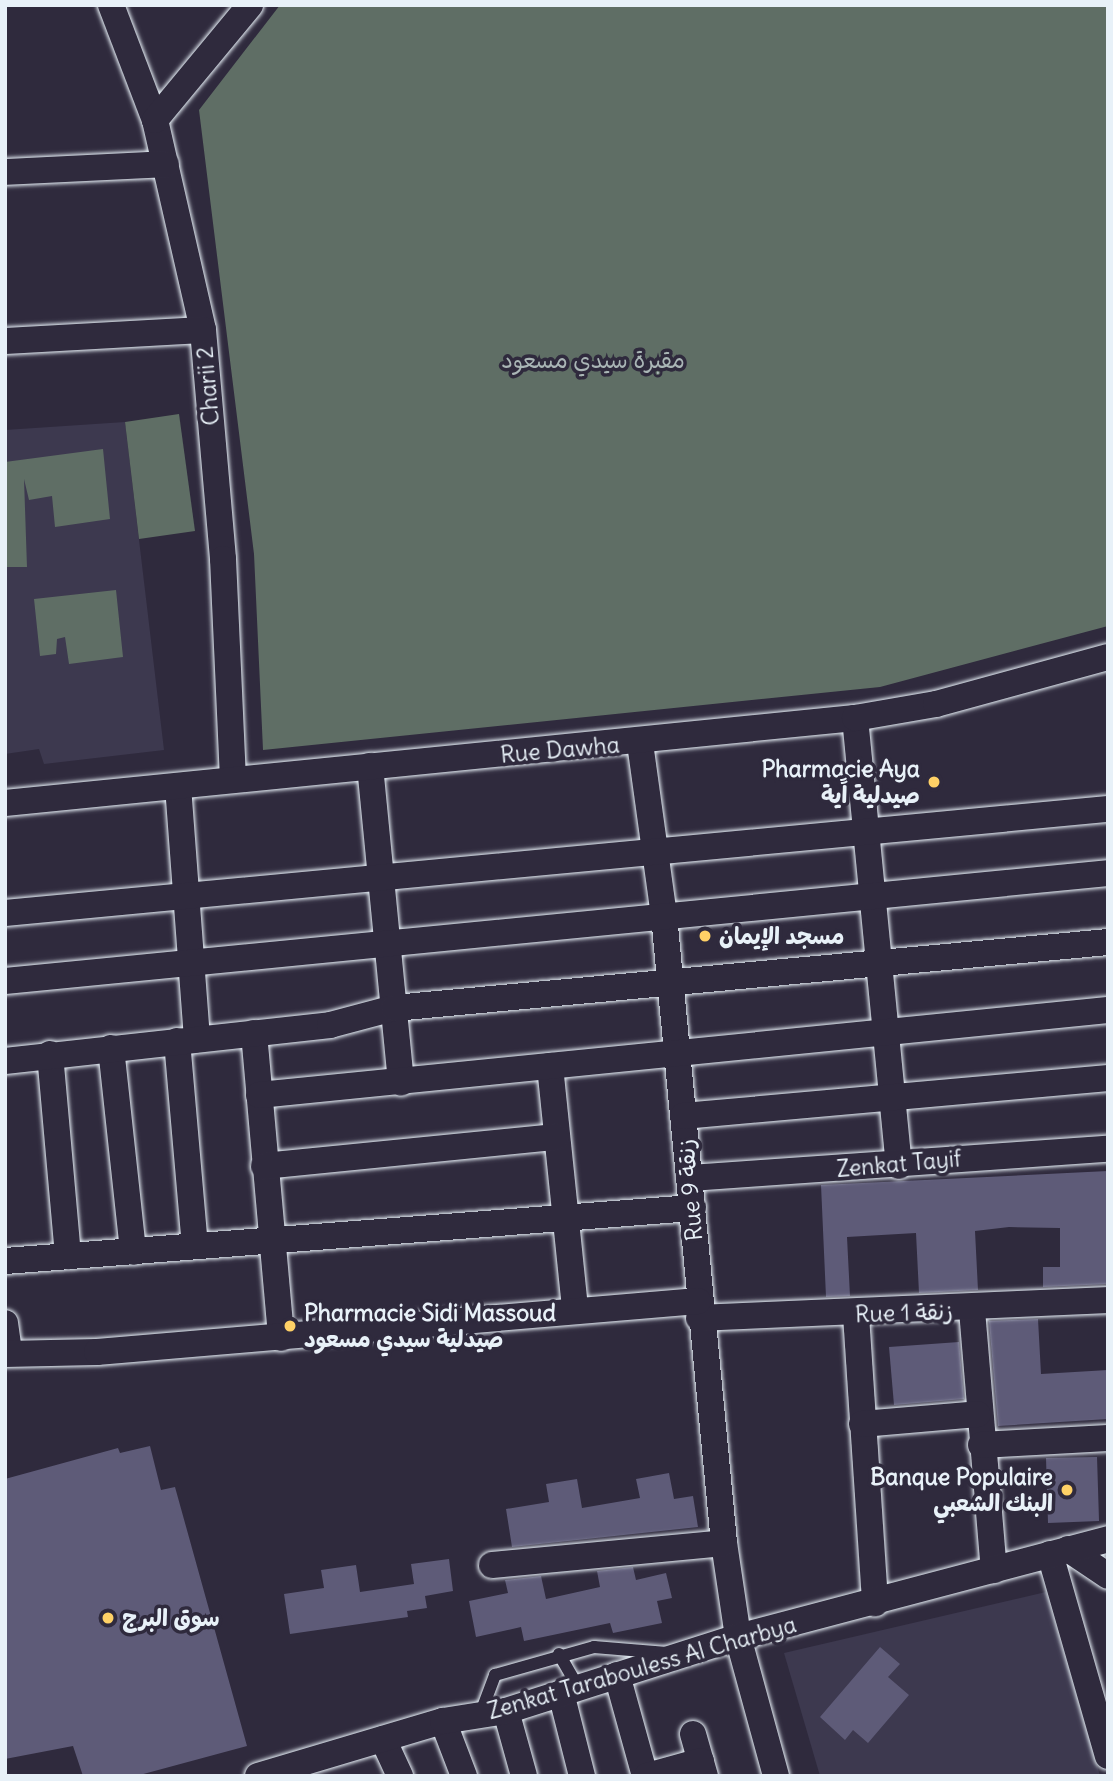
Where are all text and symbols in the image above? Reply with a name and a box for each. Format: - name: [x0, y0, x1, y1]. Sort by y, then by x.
- street label: Charii 2: [191, 345, 225, 427]
- park label: مقبرة سيدي مسعود: [501, 346, 685, 374]
- street label: Rue Dawha: [499, 731, 621, 769]
- place label: Pharmacie Aya صيدلية اًية: [762, 755, 920, 809]
- marker: Pharmacie Aya صيدلية اًية: [926, 774, 942, 790]
- place label: مسجد الإيمان: [719, 922, 844, 950]
- marker: مسجد الإيمان: [697, 928, 713, 944]
- street label: Rue 9 زنقة: [672, 1138, 708, 1242]
- street label: Zenkat Tayif: [835, 1145, 963, 1183]
- street label: Rue 1 زنقة: [855, 1297, 953, 1329]
- place label: Pharmacie Sidi Massoud صيدلية سيدي مسعود: [304, 1299, 556, 1353]
- marker: Pharmacie Sidi Massoud صيدلية سيدي مسعود: [282, 1318, 298, 1334]
- place label: Banque Populaire البنك الشعبي: [870, 1463, 1053, 1517]
- marker: Banque Populaire البنك الشعبي: [1059, 1482, 1075, 1498]
- place label: سوق البرج: [122, 1604, 220, 1632]
- marker: سوق البرج: [100, 1610, 116, 1626]
- street label: Zenkat Tarabouless Al Charbya: [484, 1611, 800, 1725]

